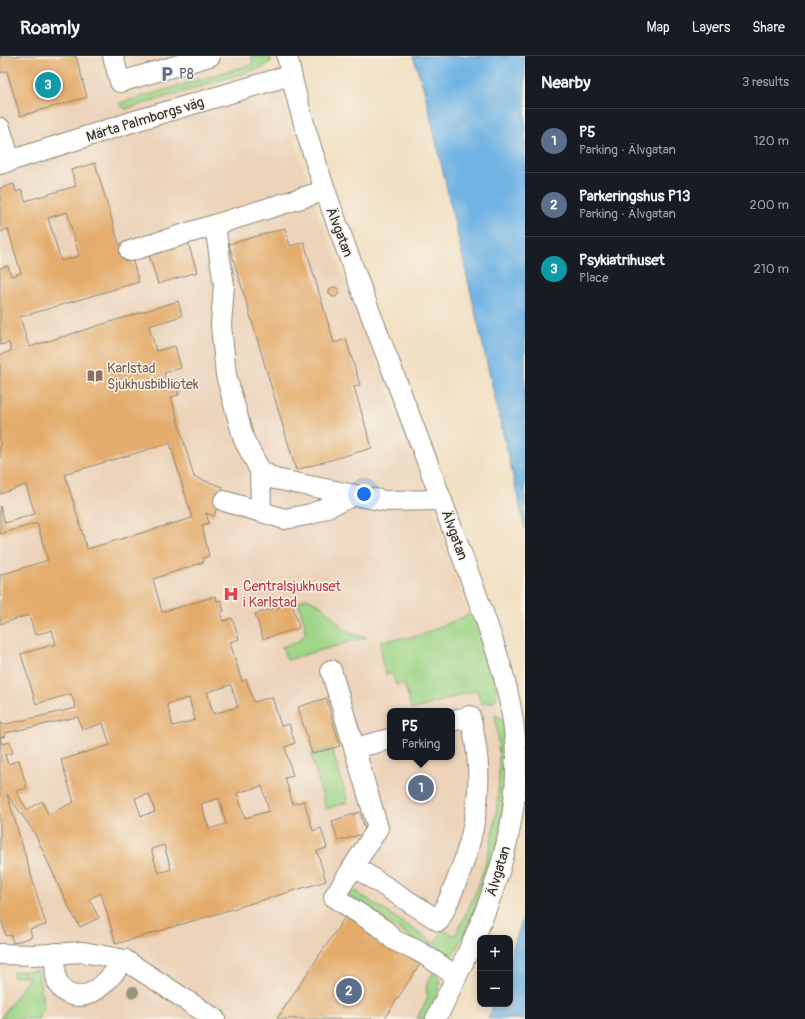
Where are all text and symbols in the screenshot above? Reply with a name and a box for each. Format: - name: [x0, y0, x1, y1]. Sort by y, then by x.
- text: Roamly: [20, 16, 80, 40]
- text: Map: [647, 19, 670, 36]
- text: Layers: [692, 19, 730, 36]
- text: Share: [752, 19, 785, 36]
- parking icon: P8: [158, 65, 176, 83]
- place label: P8: [179, 66, 194, 83]
- pin: 3: [35, 70, 61, 100]
- text: Nearby: [541, 72, 590, 93]
- text: 3 results: [742, 74, 789, 90]
- street label: Märta Palmborgs väg: [84, 93, 206, 145]
- text: P5: [579, 123, 595, 142]
- text: 1: [551, 133, 557, 149]
- text: 120 m: [753, 133, 789, 149]
- text: Parking · Älvgatan: [579, 142, 676, 158]
- text: Parkeringshus P13: [579, 187, 690, 206]
- text: 2: [550, 197, 558, 213]
- text: 200 m: [750, 197, 789, 213]
- street label: Älvgatan: [322, 205, 357, 259]
- text: Parking · Älvgatan: [579, 206, 676, 222]
- text: Psykiatrihuset: [579, 251, 665, 270]
- text: 3: [550, 261, 558, 277]
- text: 210 m: [753, 261, 789, 277]
- text: Place: [579, 270, 608, 286]
- place label: Karlstad Sjukhusbibliotek: [107, 360, 199, 393]
- library icon: Karlstad Sjukhusbibliotek: [86, 367, 104, 385]
- your location: [354, 484, 374, 504]
- street label: Älvgatan: [438, 508, 471, 563]
- place label: Centralsjukhuset i Karlstad: [243, 578, 341, 611]
- hospital icon: Centralsjukhuset i Karlstad: [222, 585, 240, 603]
- popup: [387, 708, 455, 760]
- text: P5: [402, 717, 418, 736]
- text: Parking: [402, 736, 440, 752]
- pin: 1: [408, 773, 434, 803]
- street label: Älvgatan: [483, 844, 514, 898]
- map controls: [477, 935, 513, 1007]
- button: +: [477, 935, 513, 971]
- button: −: [477, 971, 513, 1007]
- pin: 2: [336, 976, 362, 1006]

